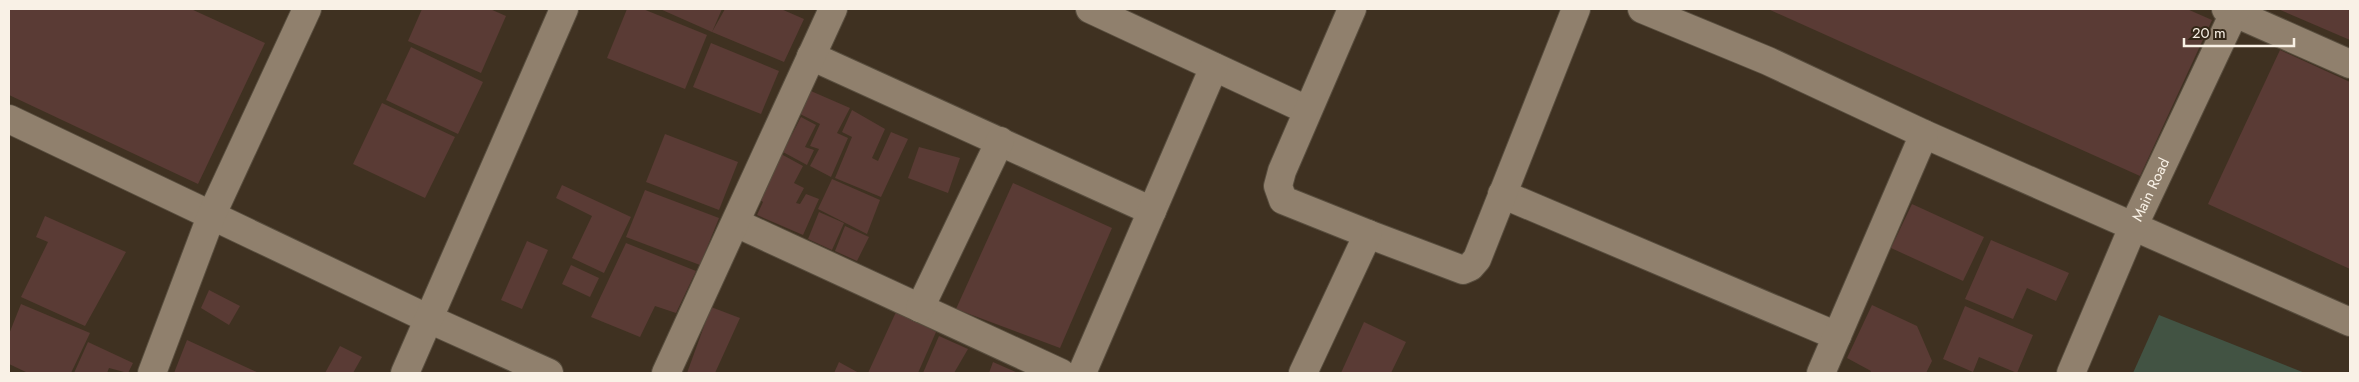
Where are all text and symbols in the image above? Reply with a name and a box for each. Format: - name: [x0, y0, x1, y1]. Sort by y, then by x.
- scale bar: [2184, 15, 2294, 47]
- text: 20 m: [2192, 22, 2226, 44]
- street label: Main Road: [2126, 154, 2175, 225]

